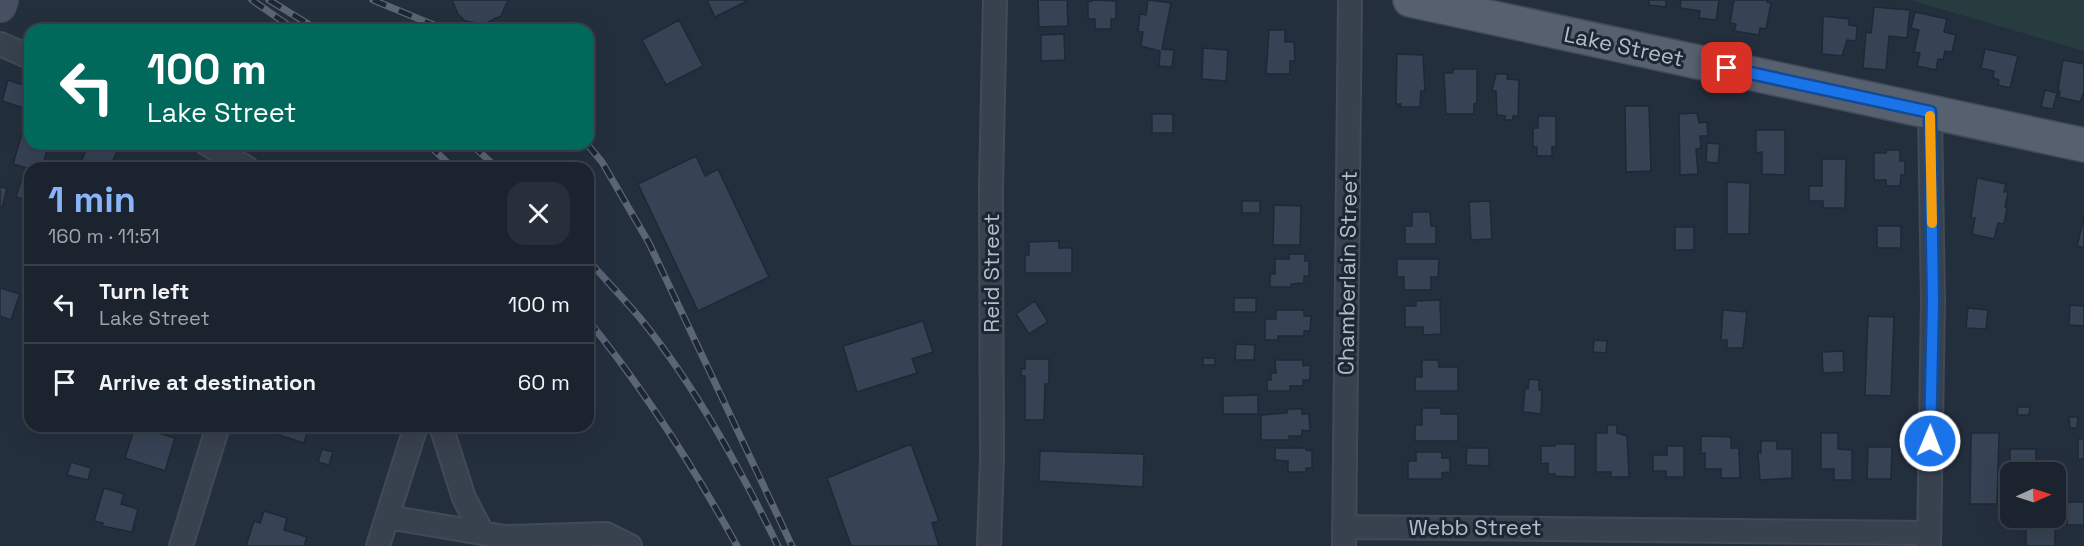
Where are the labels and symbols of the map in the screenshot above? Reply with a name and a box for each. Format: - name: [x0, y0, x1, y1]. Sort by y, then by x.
- street label: Lake Street: [1562, 20, 1686, 72]
- pin: [1701, 42, 1752, 93]
- street label: Chamberlain Street: [1331, 171, 1363, 375]
- street label: Reid Street: [977, 213, 1005, 333]
- position arrow: [1898, 409, 1962, 473]
- north arrow: [2000, 462, 2066, 528]
- street label: Webb Street: [1408, 513, 1542, 541]

